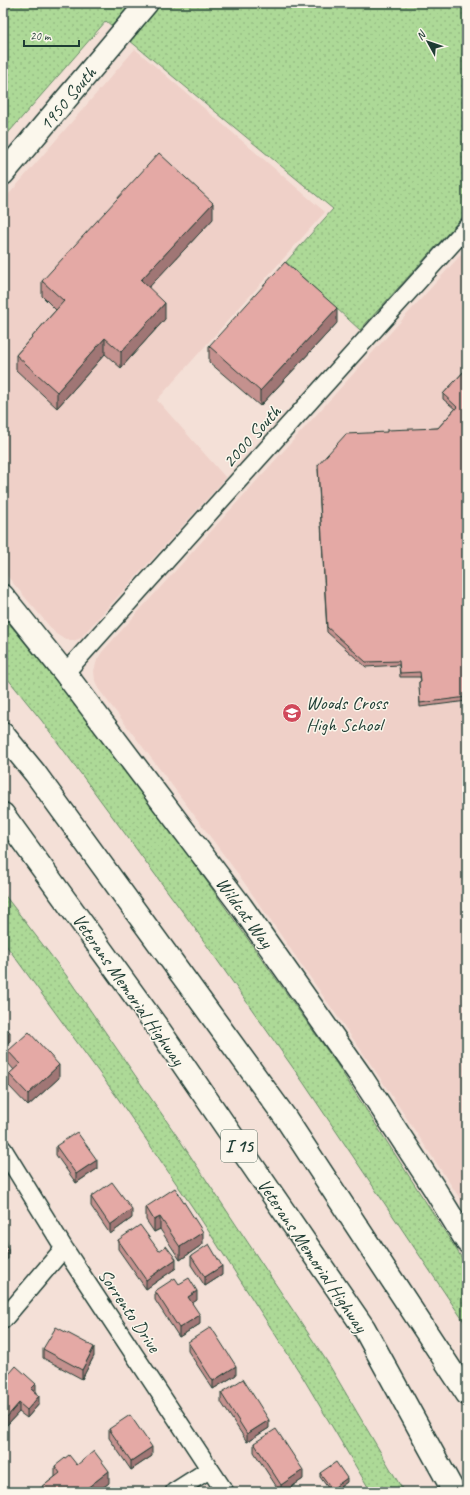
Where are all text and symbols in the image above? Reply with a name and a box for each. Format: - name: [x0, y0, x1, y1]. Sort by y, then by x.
- scale bar: [24, 22, 79, 48]
- north arrow: [408, 22, 448, 62]
- text: N: [413, 27, 429, 43]
- text: 20 m: [30, 28, 52, 44]
- street label: 1950 South: [34, 61, 102, 136]
- street label: 2000 South: [217, 399, 287, 473]
- place label: Woods Cross High School: [306, 691, 389, 737]
- school or university icon: Woods Cross High School: [281, 702, 303, 724]
- street label: Wildcat Way: [210, 872, 279, 954]
- street label: Veterans Memorial Highway: [67, 909, 191, 1071]
- road number: I 15: [221, 1130, 257, 1162]
- street label: Veterans Memorial Highway: [252, 1174, 373, 1338]
- street label: Sorrento Drive: [92, 1264, 167, 1358]

